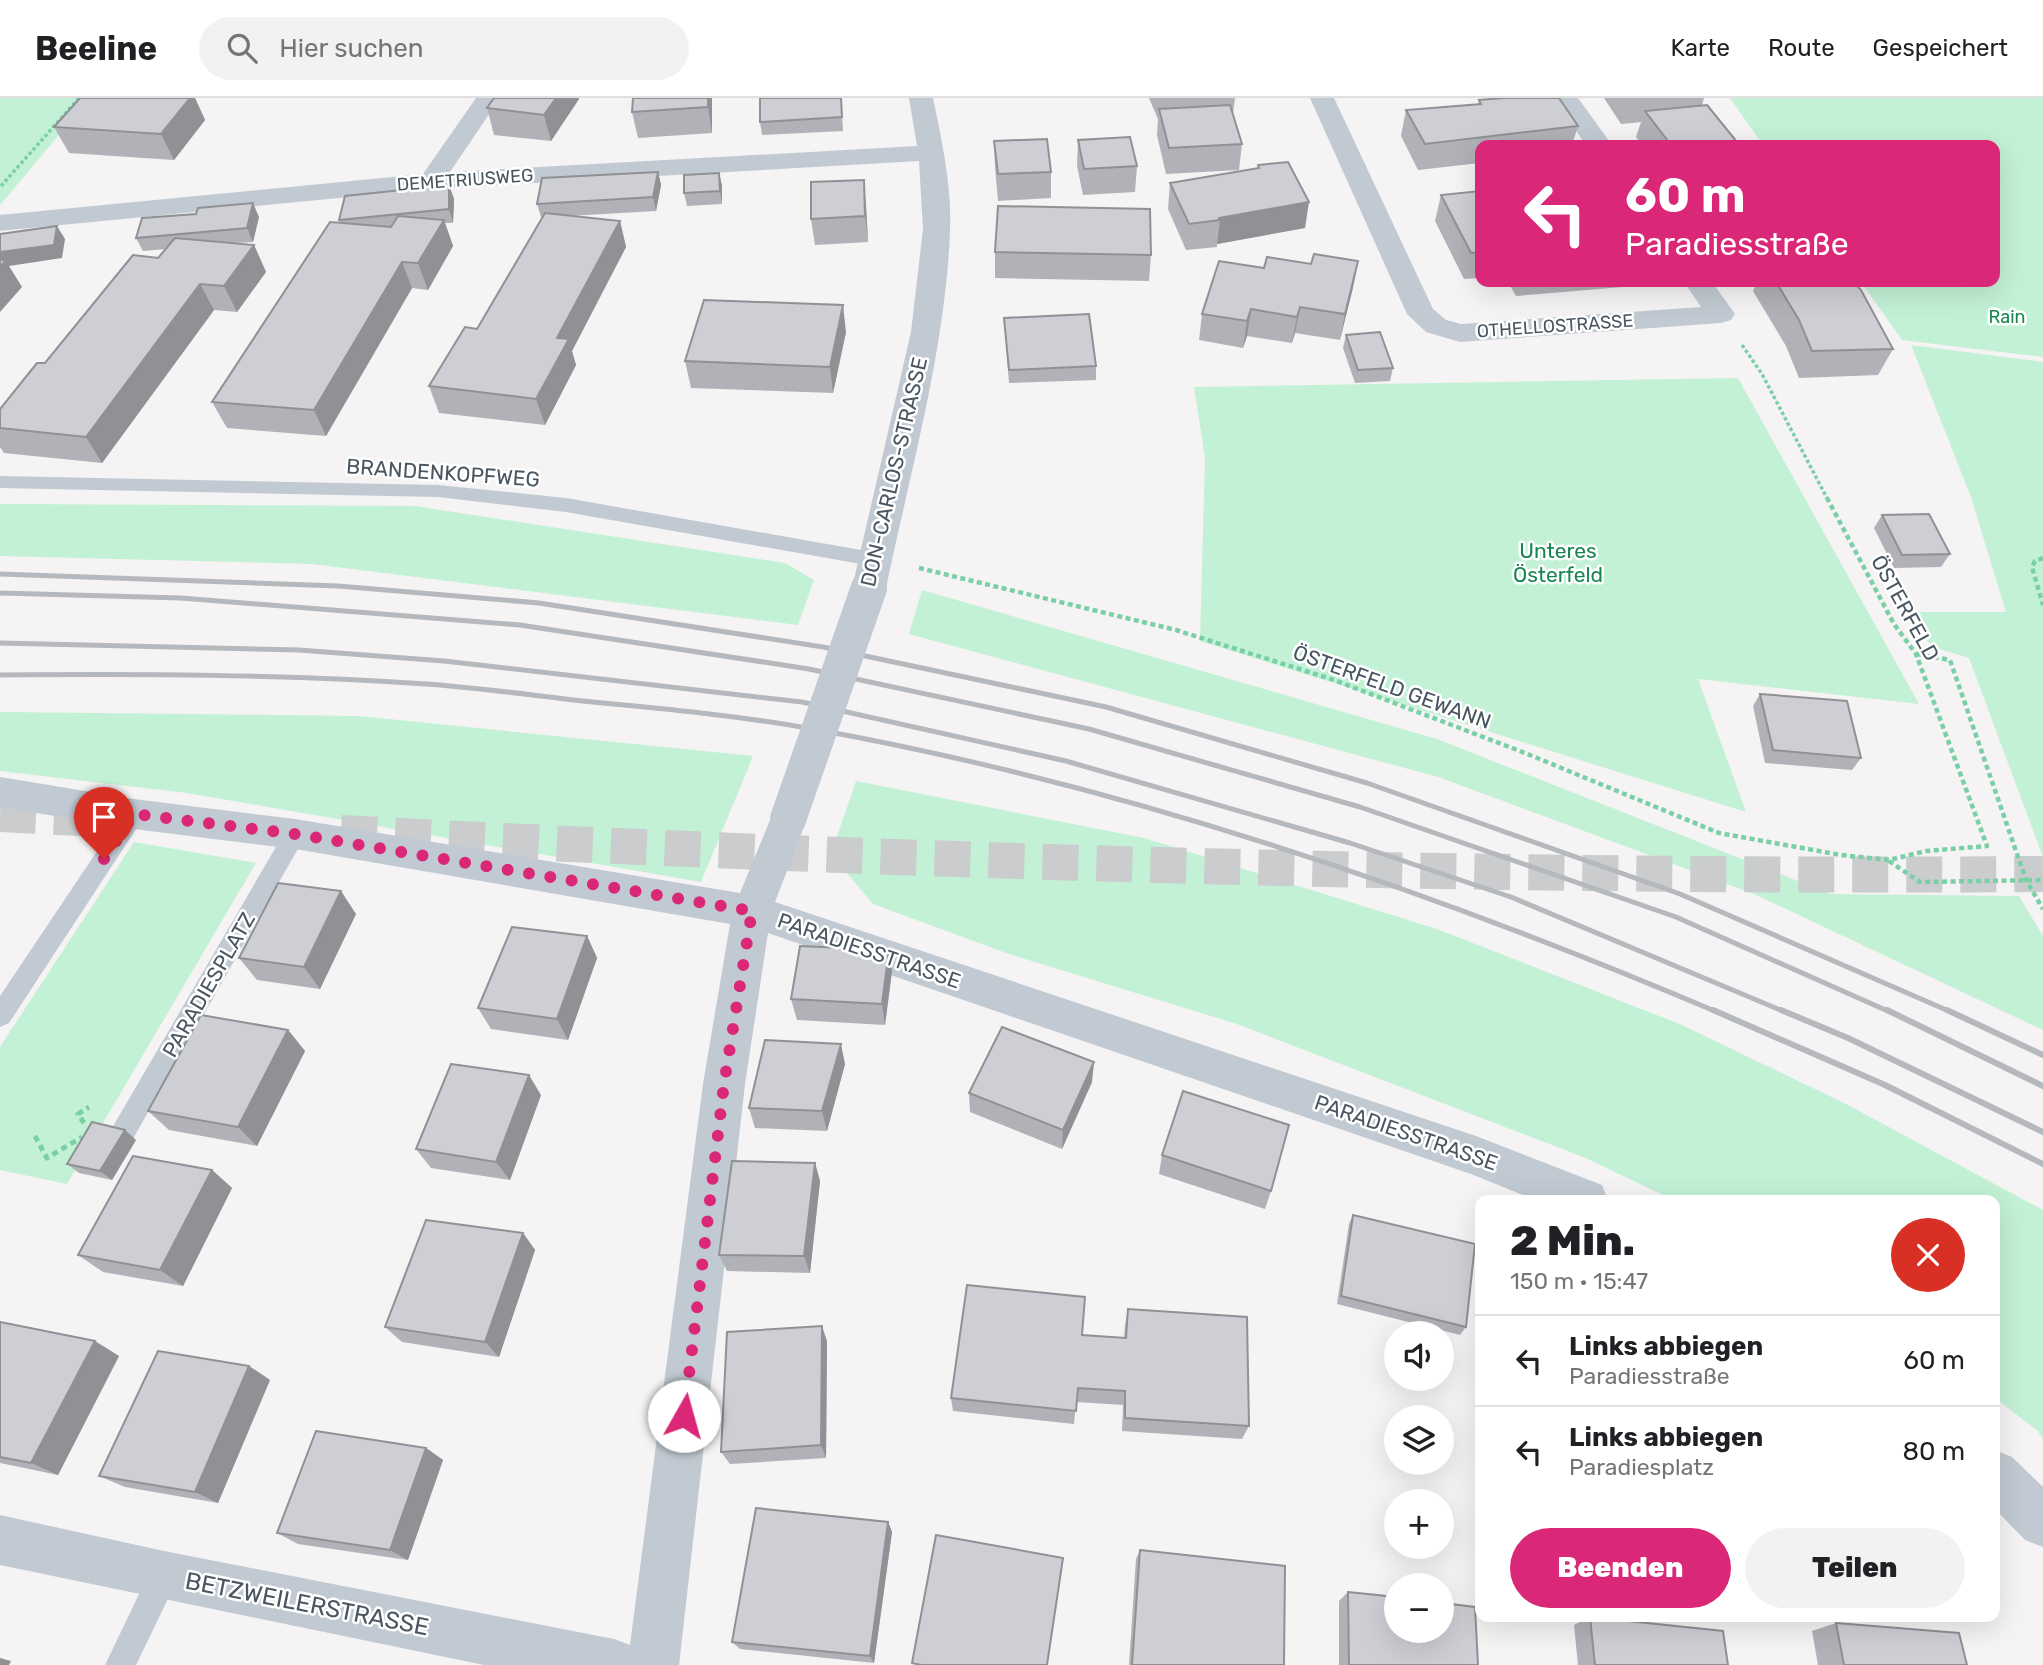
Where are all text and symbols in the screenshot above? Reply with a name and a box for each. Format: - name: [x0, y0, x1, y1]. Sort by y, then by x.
- search box: [199, 17, 689, 80]
- text: Beeline: [35, 29, 157, 68]
- icon: search: [223, 29, 261, 67]
- text: Hier suchen: [279, 33, 424, 64]
- text: Karte: [1671, 34, 1730, 62]
- text: Route: [1768, 34, 1835, 62]
- text: Gespeichert: [1873, 34, 2008, 62]
- street label: DEMETRIUSWEG: [396, 164, 534, 196]
- text: 60 m: [1625, 166, 1746, 224]
- icon: left: [1510, 168, 1601, 259]
- text: Paradiesstraße: [1625, 225, 1849, 263]
- park label: Rain: [1989, 306, 2026, 328]
- street label: OTHELLOSTRASSE: [1476, 310, 1634, 342]
- street label: DON-CARLOS-STRASSE: [855, 355, 932, 589]
- street label: BRANDENKOPFWEG: [346, 453, 541, 492]
- park label: Unteres Österfeld: [1513, 538, 1603, 587]
- street label: ÖSTERFELD: [1866, 551, 1945, 665]
- street label: ÖSTERFELD GEWANN: [1290, 639, 1495, 734]
- pin: [74, 787, 134, 859]
- icon: arrive: [85, 798, 123, 836]
- street label: PARADIESSTRASSE: [774, 907, 964, 994]
- street label: PARADIESPLATZ: [157, 908, 260, 1062]
- street label: PARADIESSTRASSE: [1311, 1089, 1501, 1176]
- text: 2 Min.: [1510, 1216, 1635, 1266]
- button: close: [1891, 1218, 1965, 1292]
- text: 150 m · 15:47: [1510, 1267, 1648, 1295]
- map controls: [1384, 1321, 1454, 1643]
- button: sound: [1384, 1321, 1454, 1391]
- text: Links abbiegen: [1569, 1331, 1763, 1362]
- icon: left: [1510, 1342, 1548, 1380]
- text: 60 m: [1903, 1345, 1965, 1376]
- text: Paradiesstraße: [1569, 1362, 1730, 1390]
- position arrow: [647, 1379, 721, 1453]
- button: layers: [1384, 1405, 1454, 1475]
- text: Links abbiegen: [1569, 1422, 1763, 1453]
- icon: left: [1510, 1433, 1548, 1471]
- text: 80 m: [1902, 1436, 1965, 1467]
- text: Paradiesplatz: [1569, 1453, 1714, 1481]
- button: +: [1384, 1489, 1454, 1559]
- button: Beenden: [1510, 1528, 1731, 1608]
- button: Teilen: [1745, 1528, 1965, 1608]
- street label: BETZWEILERSTRASSE: [183, 1567, 431, 1641]
- button: −: [1384, 1573, 1454, 1643]

